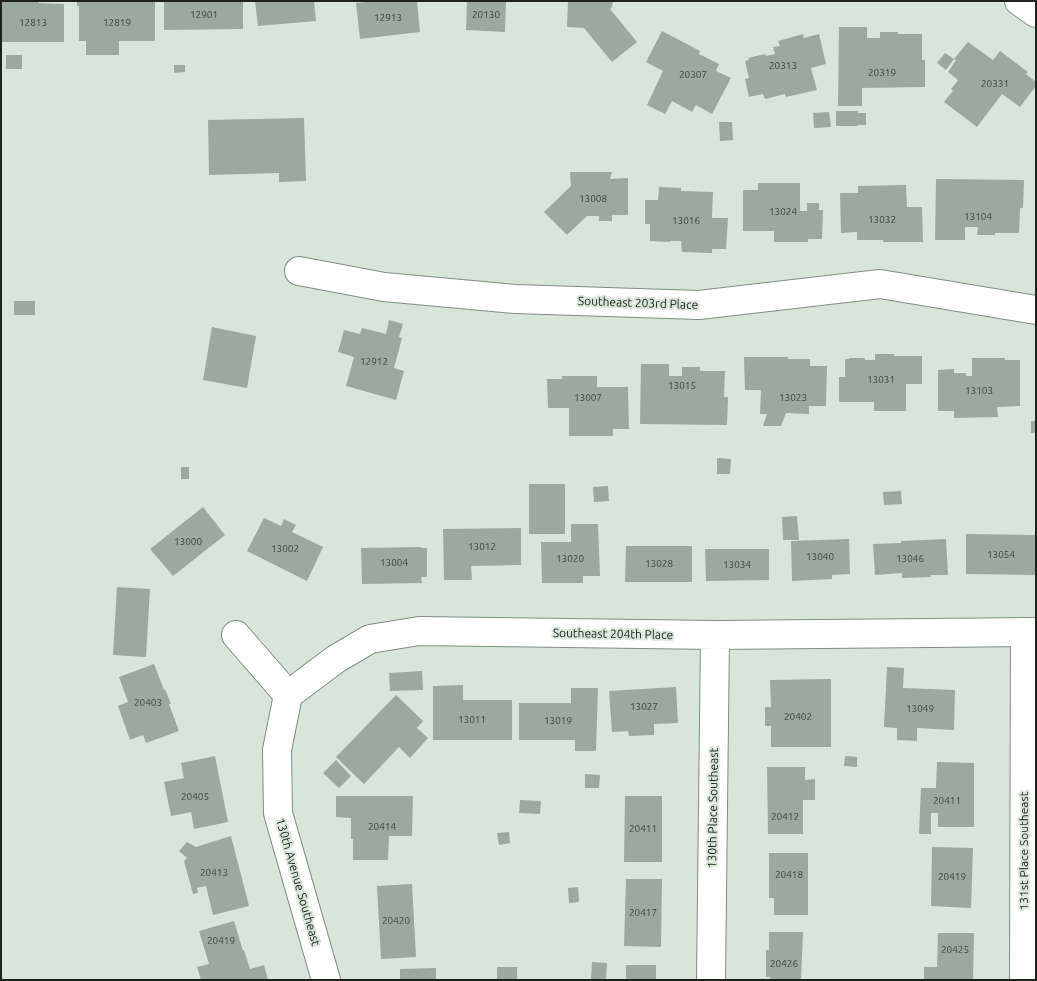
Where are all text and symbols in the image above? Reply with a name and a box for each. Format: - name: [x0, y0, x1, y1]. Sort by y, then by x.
- house number: 12901: [190, 9, 218, 21]
- house number: 20130: [472, 9, 500, 21]
- house number: 12913: [374, 12, 402, 24]
- house number: 12813: [19, 17, 47, 29]
- house number: 12819: [103, 17, 131, 29]
- house number: 20313: [769, 60, 797, 72]
- house number: 20319: [868, 67, 896, 79]
- house number: 20307: [679, 69, 707, 81]
- house number: 20331: [981, 78, 1009, 90]
- house number: 13008: [579, 193, 607, 205]
- house number: 13024: [769, 206, 797, 218]
- house number: 13104: [964, 211, 992, 223]
- house number: 13032: [868, 214, 896, 226]
- house number: 13016: [672, 215, 700, 227]
- street label: Southeast 203rd Place: [578, 294, 698, 312]
- house number: 12912: [360, 356, 388, 368]
- house number: 13031: [867, 374, 895, 386]
- house number: 13015: [668, 380, 696, 392]
- house number: 13103: [965, 385, 993, 397]
- house number: 13007: [574, 392, 602, 404]
- house number: 13023: [779, 392, 807, 404]
- house number: 13000: [174, 536, 202, 548]
- house number: 13012: [468, 541, 496, 553]
- house number: 13002: [271, 543, 299, 555]
- house number: 13054: [987, 549, 1015, 561]
- house number: 13040: [806, 551, 834, 563]
- house number: 13020: [556, 553, 584, 565]
- house number: 13046: [896, 553, 924, 565]
- house number: 13004: [380, 557, 408, 569]
- house number: 13028: [645, 558, 673, 570]
- house number: 13034: [723, 559, 751, 571]
- street label: Southeast 204th Place: [553, 626, 673, 642]
- house number: 20403: [134, 697, 162, 709]
- house number: 13027: [630, 701, 658, 713]
- house number: 13049: [906, 703, 934, 715]
- house number: 20402: [784, 711, 812, 723]
- house number: 13011: [458, 714, 486, 726]
- house number: 13019: [544, 715, 572, 727]
- street label: 130th Place Southeast: [705, 748, 721, 868]
- house number: 20405: [181, 791, 209, 803]
- street label: 131st Place Southeast: [1017, 792, 1031, 910]
- house number: 20411: [933, 795, 961, 807]
- house number: 20412: [771, 811, 799, 823]
- street label: 130th Avenue Southeast: [273, 816, 323, 948]
- house number: 20414: [368, 821, 396, 833]
- house number: 20411: [629, 823, 657, 835]
- house number: 20413: [200, 867, 228, 879]
- house number: 20418: [775, 869, 803, 881]
- house number: 20419: [938, 871, 966, 883]
- house number: 20417: [629, 907, 657, 919]
- house number: 20420: [382, 915, 410, 927]
- house number: 20419: [207, 935, 235, 947]
- house number: 20425: [941, 944, 969, 956]
- house number: 20426: [770, 958, 798, 970]

